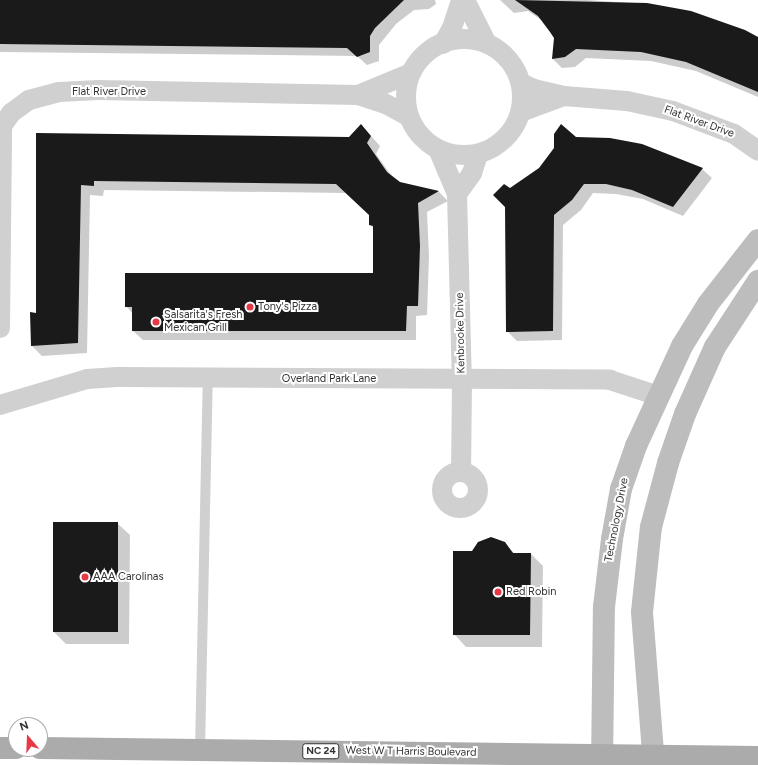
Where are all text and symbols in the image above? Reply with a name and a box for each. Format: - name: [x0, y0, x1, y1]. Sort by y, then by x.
- street label: Flat River Drive: [72, 85, 146, 99]
- street label: Flat River Drive: [662, 103, 736, 141]
- street label: Kenbrooke Drive: [454, 292, 468, 374]
- place label: Tony's Pizza: [258, 300, 317, 314]
- marker: Tony's Pizza: [245, 302, 255, 312]
- place label: Salsarita's Fresh Mexican Grill: [164, 309, 242, 335]
- marker: Salsarita's Fresh Mexican Grill: [151, 317, 161, 327]
- street label: Overland Park Lane: [282, 372, 376, 386]
- street label: Technology Drive: [602, 477, 632, 563]
- place label: AAA Carolinas: [93, 570, 164, 584]
- marker: AAA Carolinas: [80, 572, 90, 582]
- place label: Red Robin: [506, 585, 556, 599]
- marker: Red Robin: [493, 587, 503, 597]
- north arrow: [8, 717, 48, 757]
- text: N: [18, 719, 30, 734]
- road number: NC 24: [302, 743, 340, 759]
- street label: West W T Harris Boulevard: [346, 744, 476, 760]

